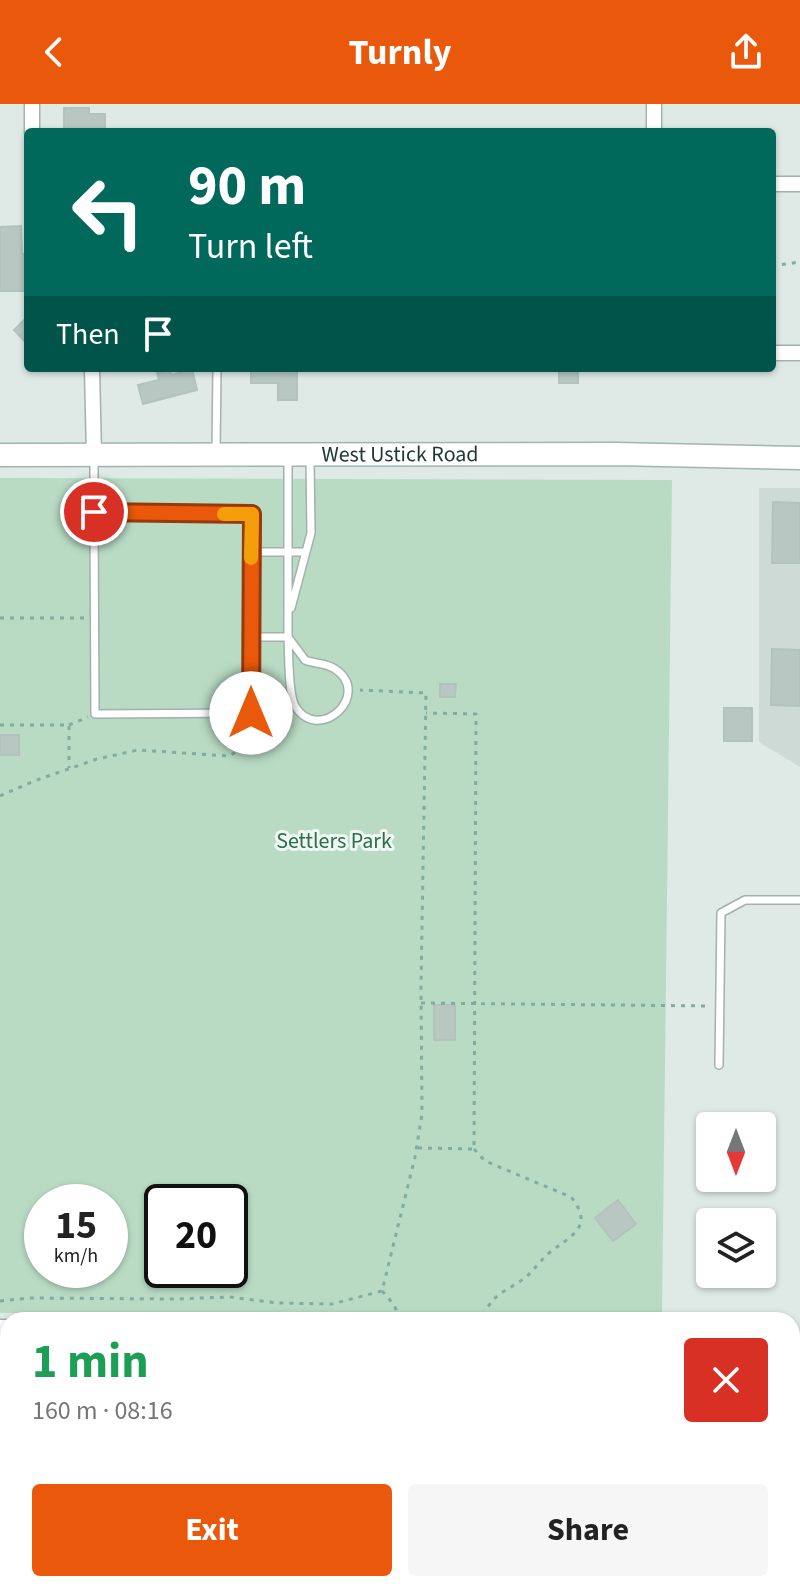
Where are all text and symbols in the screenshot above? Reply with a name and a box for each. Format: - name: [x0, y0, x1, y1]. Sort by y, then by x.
- text: Turnly: [349, 27, 451, 78]
- icon: back: [32, 30, 76, 74]
- icon: share: [724, 30, 768, 74]
- text: 90 m: [188, 147, 306, 226]
- icon: left: [56, 160, 160, 264]
- text: Turn left: [188, 221, 313, 272]
- icon: arrive: [136, 312, 180, 356]
- text: Then: [56, 313, 120, 356]
- street label: West Ustick Road: [321, 438, 479, 470]
- pin: [60, 478, 128, 546]
- icon: arrive: [72, 490, 116, 534]
- position arrow: [209, 671, 293, 755]
- park label: Settlers Park: [276, 825, 392, 857]
- north arrow: [696, 1112, 776, 1192]
- map controls: [696, 1112, 776, 1288]
- speed limit sign: 20: [144, 1184, 248, 1288]
- text: 15: [55, 1197, 97, 1254]
- button: layers: [696, 1208, 776, 1288]
- text: km/h: [54, 1242, 98, 1270]
- text: 1 min: [32, 1328, 149, 1396]
- button: close: [684, 1338, 768, 1422]
- text: 160 m · 08:16: [32, 1392, 173, 1429]
- button: Exit: [32, 1484, 392, 1576]
- button: Share: [408, 1484, 768, 1576]

